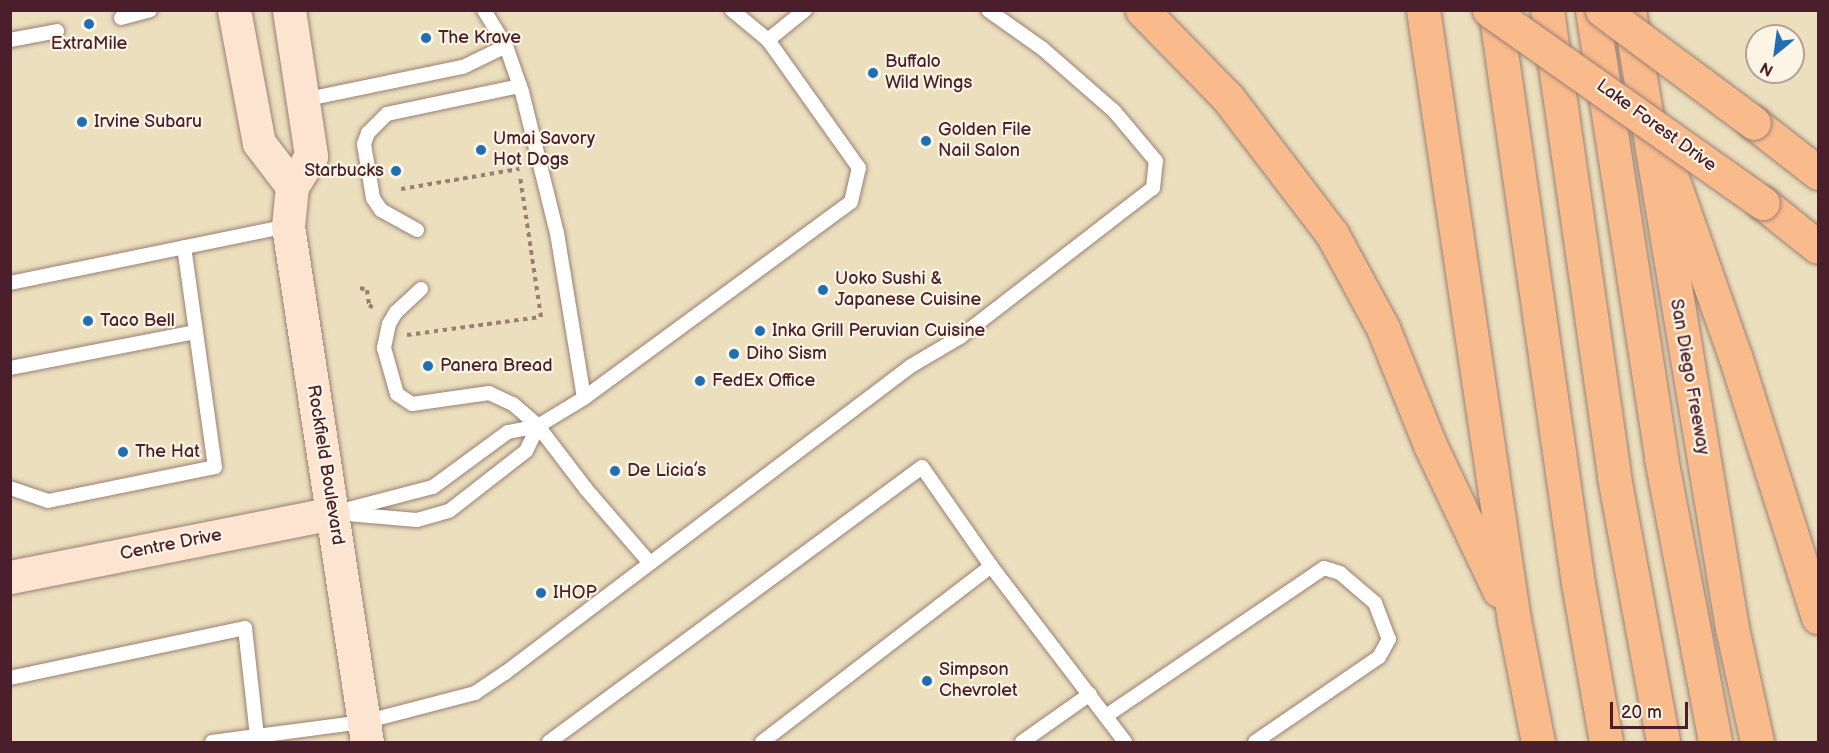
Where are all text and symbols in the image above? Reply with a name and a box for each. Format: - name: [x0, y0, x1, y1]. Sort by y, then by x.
- marker: ExtraMile: [82, 17, 96, 31]
- north arrow: [1745, 24, 1805, 84]
- place label: The Krave: [438, 27, 521, 49]
- marker: The Krave: [419, 31, 433, 45]
- place label: ExtraMile: [51, 33, 127, 55]
- place label: Buffalo Wild Wings: [885, 52, 973, 94]
- text: N: [1757, 57, 1777, 80]
- marker: Buffalo Wild Wings: [866, 66, 880, 80]
- street label: Lake Forest Drive: [1592, 75, 1720, 177]
- place label: Irvine Subaru: [94, 111, 202, 133]
- marker: Irvine Subaru: [75, 115, 89, 129]
- place label: Golden File Nail Salon: [938, 120, 1031, 162]
- place label: Umai Savory Hot Dogs: [493, 129, 596, 172]
- marker: Golden File Nail Salon: [919, 134, 933, 148]
- marker: Umai Savory Hot Dogs: [474, 143, 488, 157]
- place label: Starbucks: [304, 160, 384, 182]
- marker: Starbucks: [389, 164, 403, 178]
- place label: Uoko Sushi & Japanese Cuisine: [835, 269, 981, 312]
- marker: Uoko Sushi & Japanese Cuisine: [816, 283, 830, 297]
- street label: San Diego Freeway: [1665, 297, 1713, 457]
- place label: Taco Bell: [100, 310, 175, 332]
- marker: Taco Bell: [81, 314, 95, 328]
- place label: Inka Grill Peruvian Cuisine: [772, 320, 985, 342]
- marker: Inka Grill Peruvian Cuisine: [753, 324, 767, 338]
- place label: Diho Sism: [746, 343, 827, 365]
- marker: Diho Sism: [727, 347, 741, 361]
- place label: Panera Bread: [440, 355, 552, 377]
- marker: Panera Bread: [421, 359, 435, 373]
- place label: FedEx Office: [712, 370, 815, 392]
- marker: FedEx Office: [693, 374, 707, 388]
- street label: Rockfield Boulevard: [302, 383, 348, 547]
- place label: The Hat: [135, 441, 200, 463]
- marker: The Hat: [116, 445, 130, 459]
- place label: De Licia’s: [627, 460, 706, 482]
- marker: De Licia’s: [608, 464, 622, 478]
- street label: Centre Drive: [118, 525, 224, 565]
- place label: IHOP: [553, 582, 597, 604]
- marker: IHOP: [534, 586, 548, 600]
- place label: Simpson Chevrolet: [939, 660, 1017, 702]
- marker: Simpson Chevrolet: [920, 674, 934, 688]
- scale bar: [1613, 690, 1691, 728]
- text: 20 m: [1621, 702, 1662, 723]

